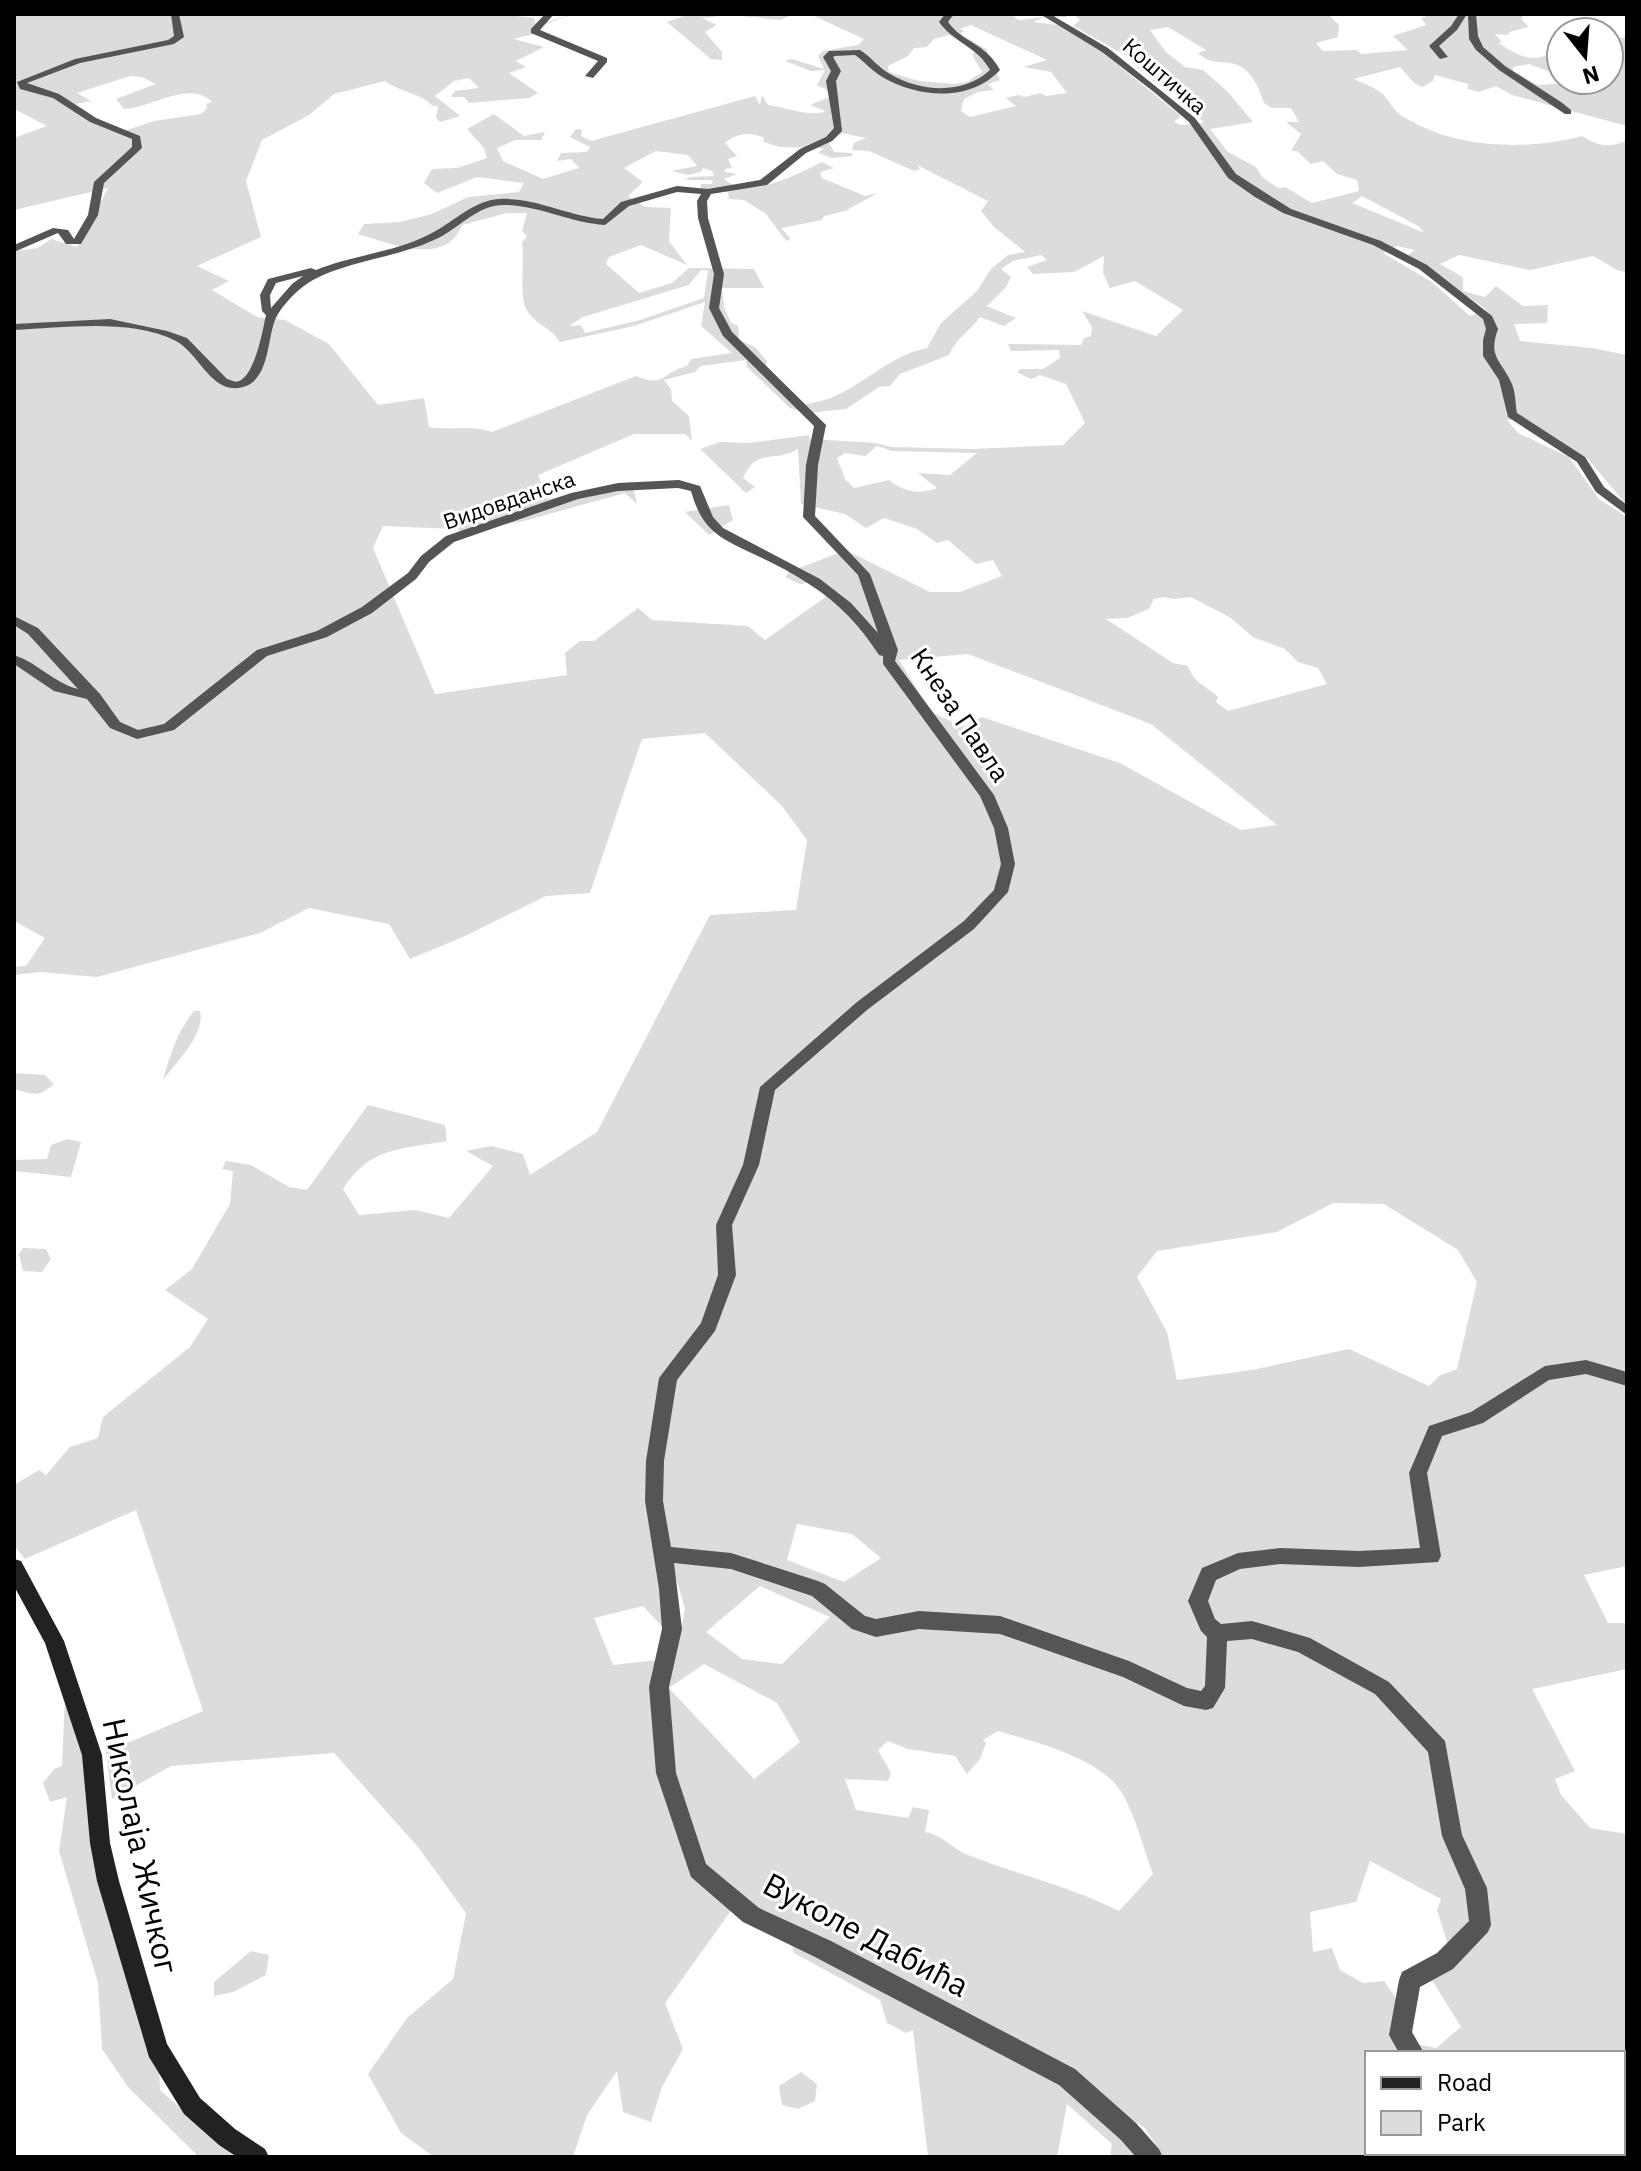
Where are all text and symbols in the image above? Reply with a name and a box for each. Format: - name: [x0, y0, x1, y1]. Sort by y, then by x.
- north arrow: [1545, 16, 1625, 96]
- street label: Коштичка: [1117, 31, 1214, 120]
- text: N: [1579, 59, 1603, 92]
- street label: Видовданска: [439, 463, 579, 536]
- street label: Кнеза Павла: [904, 641, 1018, 788]
- street label: Николаја Жичког: [93, 1714, 189, 1977]
- street label: Вуколе Дабића: [756, 1862, 977, 2006]
- legend: [1365, 2051, 1625, 2155]
- text: Road: [1437, 2066, 1492, 2098]
- text: Park: [1437, 2106, 1486, 2138]

